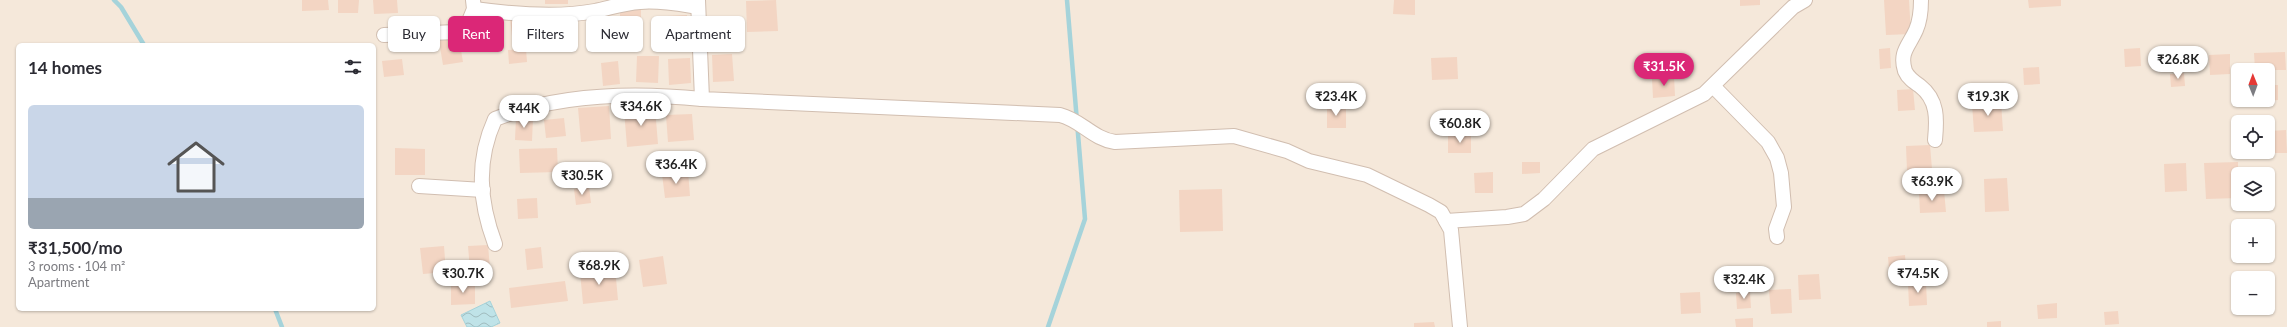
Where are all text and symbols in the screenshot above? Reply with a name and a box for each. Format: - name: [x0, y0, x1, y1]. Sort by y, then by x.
- chip: Buy: [388, 16, 440, 52]
- chip: Rent: [448, 16, 504, 52]
- chip: Filters: [512, 16, 578, 52]
- chip: New: [586, 16, 643, 52]
- chip: Apartment: [651, 16, 745, 52]
- pin: ₹26.8K: [2145, 46, 2211, 80]
- text: ₹26.8K: [2157, 51, 2199, 67]
- pin: ₹31.5K: [1631, 53, 1697, 87]
- icon: filters: [342, 56, 364, 78]
- text: 14 homes: [28, 57, 102, 78]
- text: ₹31.5K: [1643, 58, 1685, 74]
- north arrow: [2231, 63, 2275, 107]
- map controls: [2231, 63, 2275, 315]
- pin: ₹23.4K: [1303, 83, 1369, 117]
- pin: ₹19.3K: [1955, 83, 2021, 117]
- text: ₹23.4K: [1315, 88, 1357, 104]
- text: ₹19.3K: [1967, 88, 2009, 104]
- pin: ₹34.6K: [608, 93, 674, 127]
- pin: ₹44K: [500, 95, 548, 129]
- text: ₹34.6K: [620, 98, 662, 114]
- text: ₹44K: [508, 100, 540, 116]
- pin: ₹60.8K: [1427, 110, 1493, 144]
- text: ₹60.8K: [1439, 115, 1481, 131]
- button: locate: [2231, 115, 2275, 159]
- icon: home: [160, 131, 232, 203]
- pin: ₹36.4K: [643, 151, 709, 185]
- text: ₹36.4K: [655, 156, 697, 172]
- pin: ₹30.5K: [549, 162, 615, 196]
- text: ₹30.5K: [561, 167, 603, 183]
- button: layers: [2231, 167, 2275, 211]
- pin: ₹63.9K: [1899, 168, 1965, 202]
- text: ₹63.9K: [1911, 173, 1953, 189]
- button: +: [2231, 219, 2275, 263]
- text: ₹31,500/mo: [28, 237, 123, 258]
- pin: ₹68.9K: [566, 252, 632, 286]
- text: ₹68.9K: [578, 257, 620, 273]
- text: 3 rooms · 104 m²: [28, 258, 125, 274]
- pin: ₹30.7K: [430, 260, 496, 294]
- pin: ₹74.5K: [1885, 260, 1951, 294]
- text: ₹30.7K: [442, 265, 484, 281]
- text: ₹74.5K: [1897, 265, 1939, 281]
- pin: ₹32.4K: [1711, 266, 1777, 300]
- text: ₹32.4K: [1723, 271, 1765, 287]
- button: −: [2231, 271, 2275, 315]
- text: Apartment: [28, 274, 89, 290]

